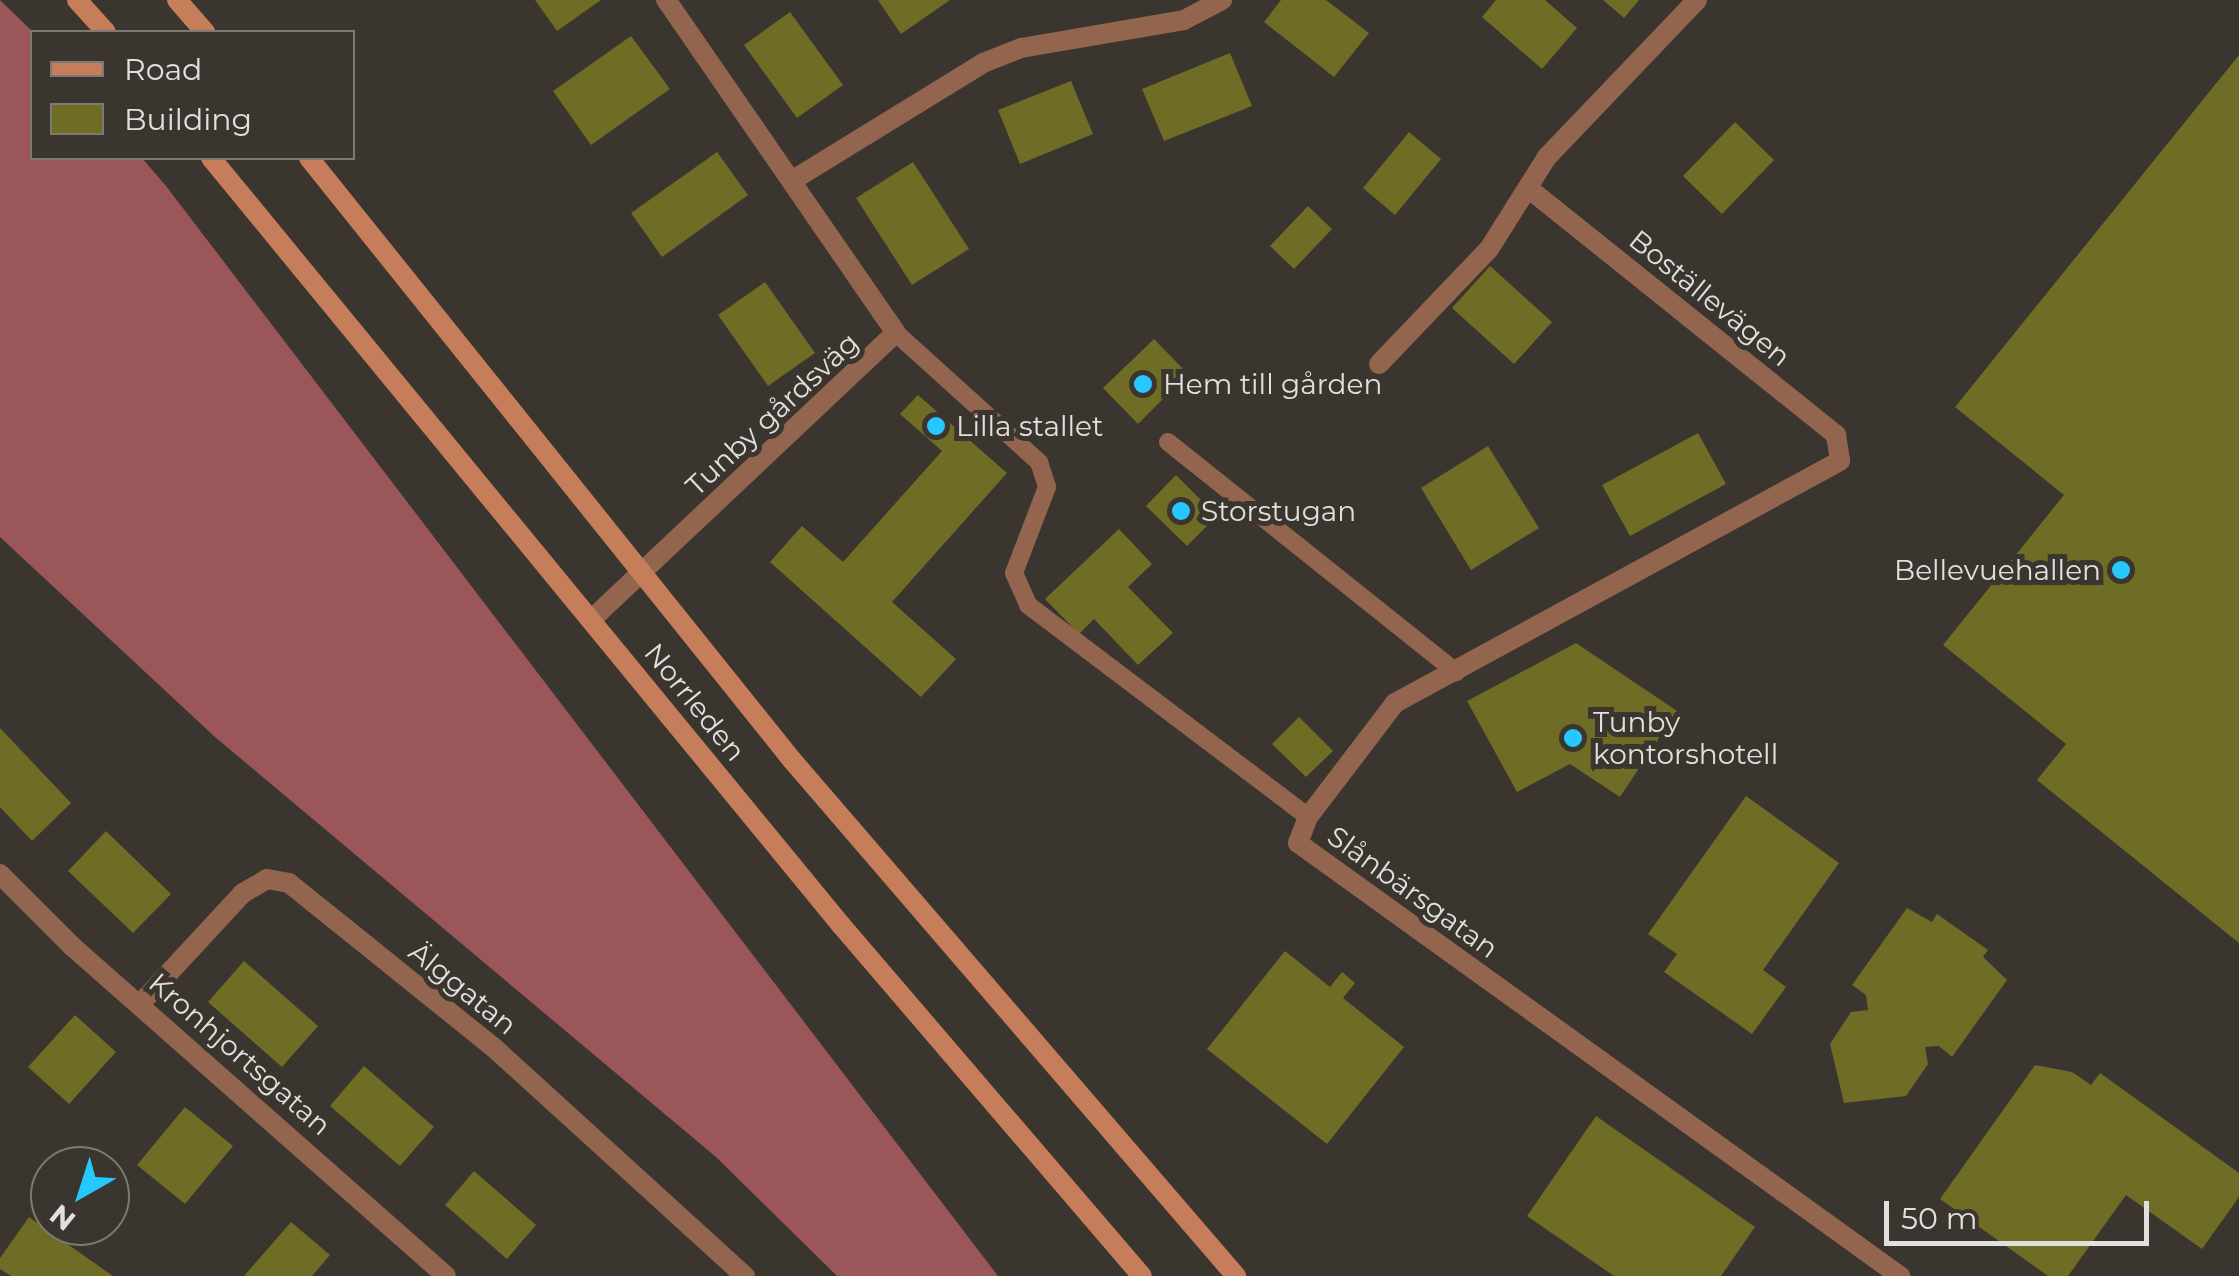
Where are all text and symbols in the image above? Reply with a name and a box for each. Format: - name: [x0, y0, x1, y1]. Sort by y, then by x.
- legend: [30, 30, 355, 160]
- text: Road: [124, 51, 202, 88]
- text: Building: [124, 101, 252, 138]
- street label: Boställevägen: [1623, 223, 1797, 373]
- street label: Tunby gårdsväg: [679, 325, 865, 503]
- place label: Hem till gården: [1163, 367, 1382, 401]
- marker: Hem till gården: [1132, 373, 1154, 395]
- place label: Lilla stallet: [956, 409, 1103, 443]
- marker: Lilla stallet: [925, 415, 947, 437]
- place label: Storstugan: [1201, 494, 1356, 528]
- marker: Storstugan: [1170, 500, 1192, 522]
- place label: Bellevuehallen: [1894, 553, 2101, 587]
- marker: Bellevuehallen: [2110, 559, 2132, 581]
- street label: Norrleden: [637, 636, 753, 768]
- place label: Tunby kontorshotell: [1593, 705, 1778, 771]
- marker: Tunby kontorshotell: [1562, 727, 1584, 749]
- street label: Slånbärsgatan: [1321, 819, 1505, 965]
- street label: Älggatan: [402, 934, 524, 1042]
- street label: Kronhjortsgatan: [142, 966, 338, 1142]
- north arrow: [30, 1146, 130, 1246]
- scale bar: [1889, 1181, 2154, 1243]
- text: N: [43, 1197, 82, 1238]
- text: 50 m: [1901, 1200, 1978, 1237]

